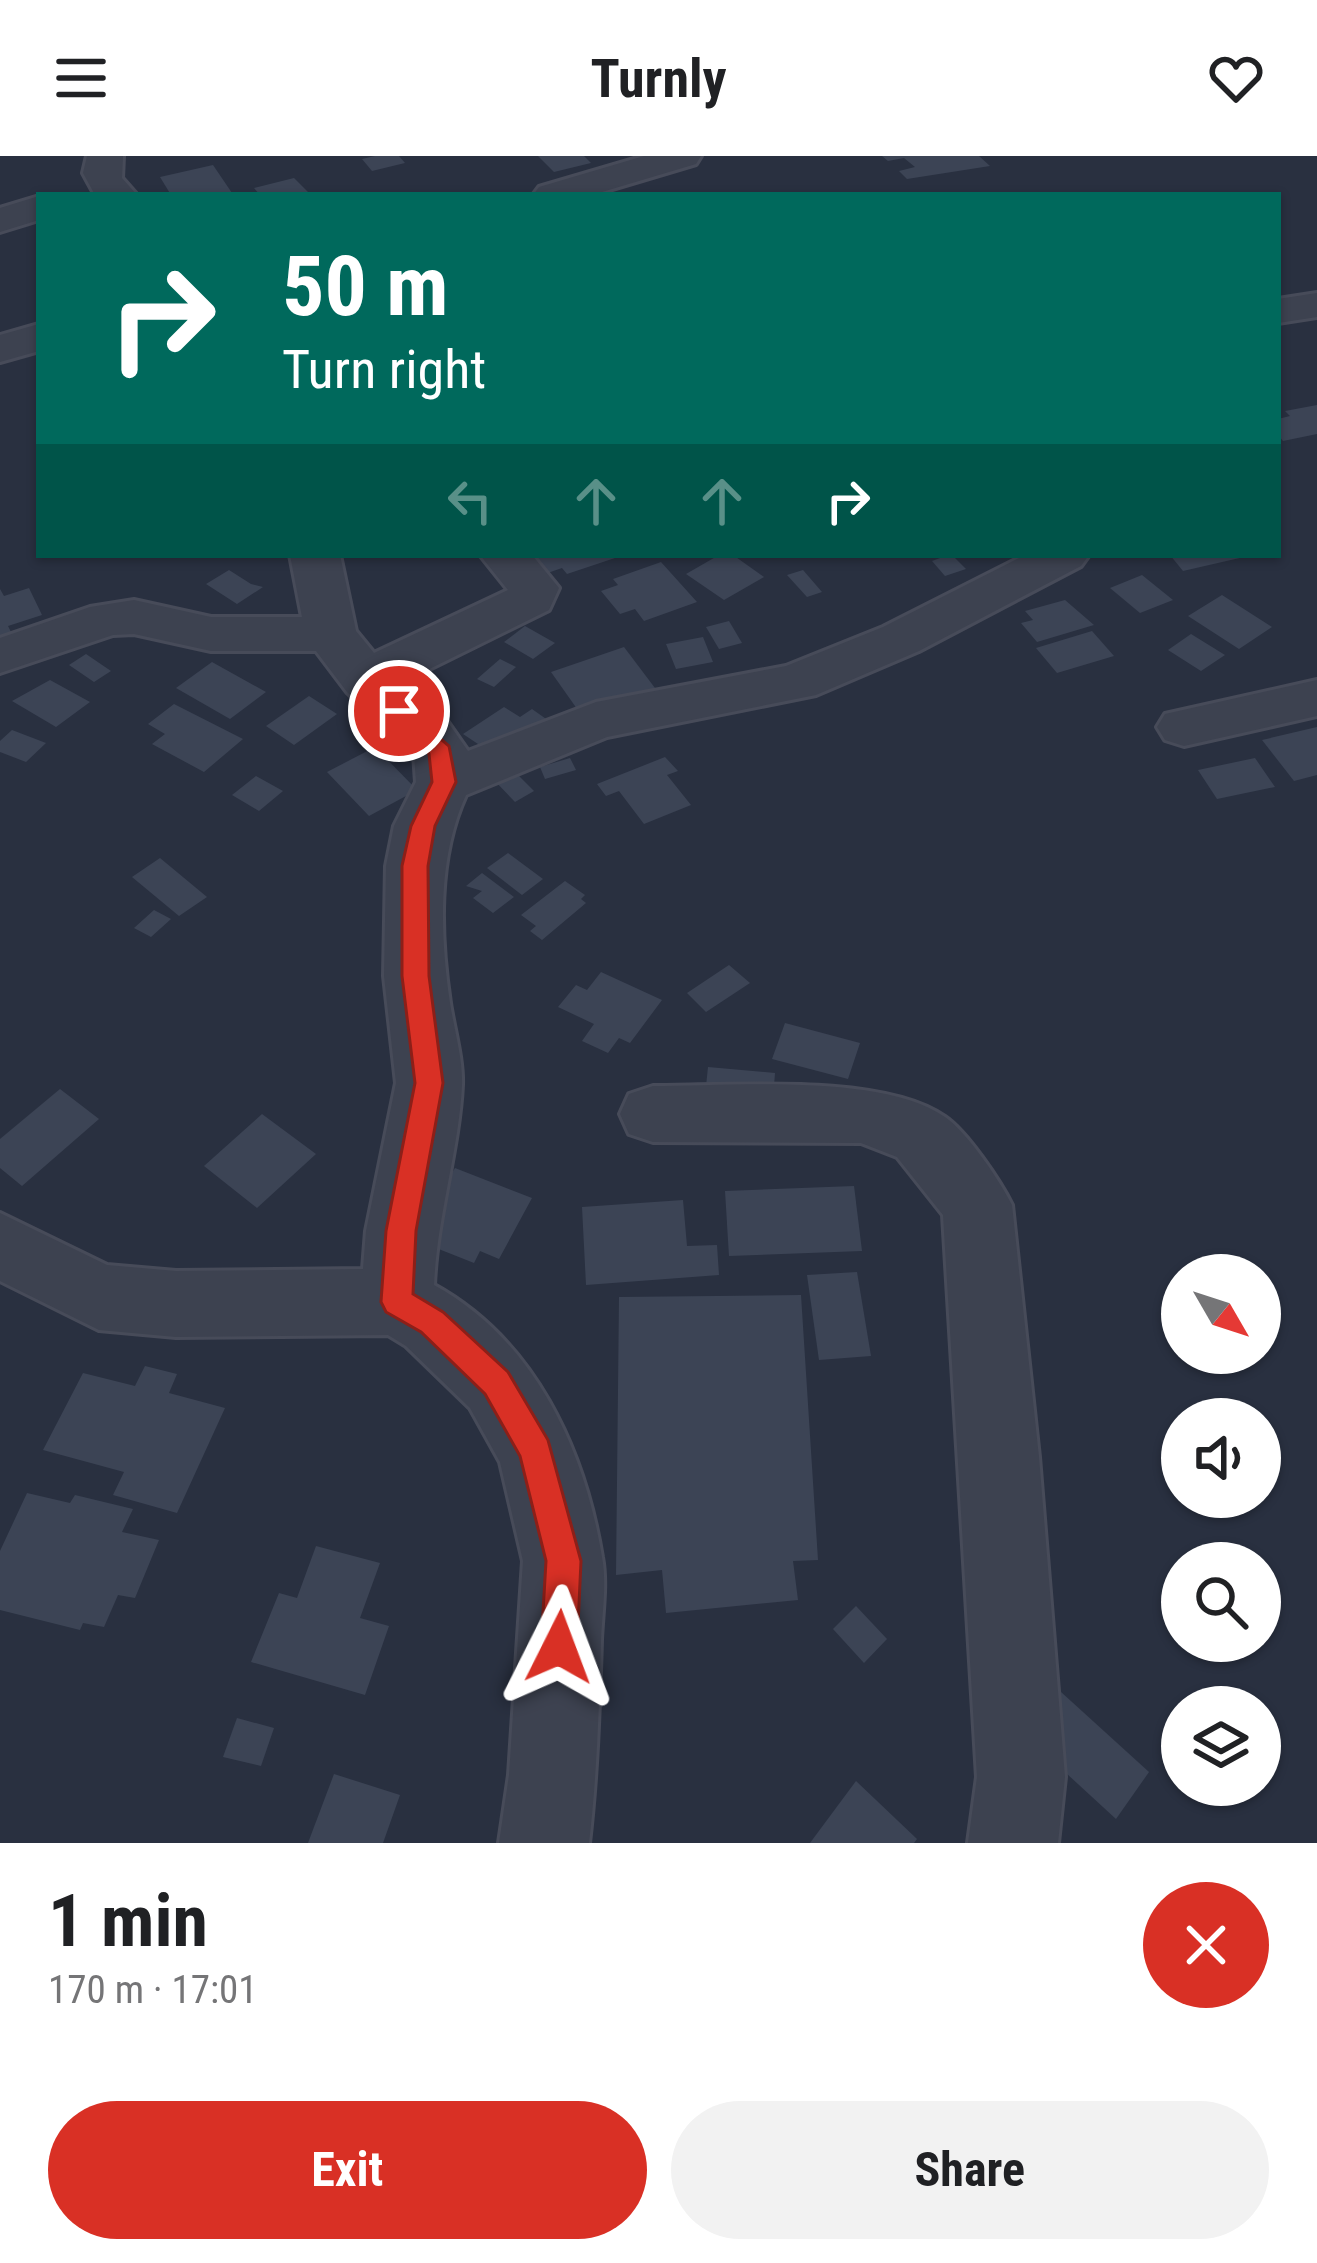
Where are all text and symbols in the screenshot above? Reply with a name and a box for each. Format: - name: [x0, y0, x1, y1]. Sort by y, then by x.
- icon: menu: [48, 45, 114, 111]
- icon: heart: [1203, 45, 1269, 111]
- text: Turnly: [590, 47, 727, 110]
- text: 50 m: [282, 237, 449, 336]
- icon: right: [84, 240, 240, 396]
- text: Turn right: [282, 338, 486, 401]
- icon: left: [437, 468, 503, 534]
- icon: ahead: [563, 468, 629, 534]
- icon: ahead: [689, 468, 755, 534]
- icon: right: [815, 468, 881, 534]
- pin: [348, 660, 450, 762]
- icon: arrive: [366, 678, 432, 744]
- north arrow: [1161, 1254, 1281, 1374]
- map controls: [1161, 1254, 1281, 1806]
- button: sound: [1161, 1398, 1281, 1518]
- button: search: [1161, 1542, 1281, 1662]
- position arrow: [496, 1584, 622, 1710]
- button: layers: [1161, 1686, 1281, 1806]
- text: 1 min: [48, 1879, 208, 1964]
- button: close: [1143, 1882, 1269, 2008]
- text: 170 m · 17:01: [48, 1967, 258, 2013]
- button: Exit: [48, 2101, 647, 2239]
- button: Share: [671, 2101, 1269, 2239]

